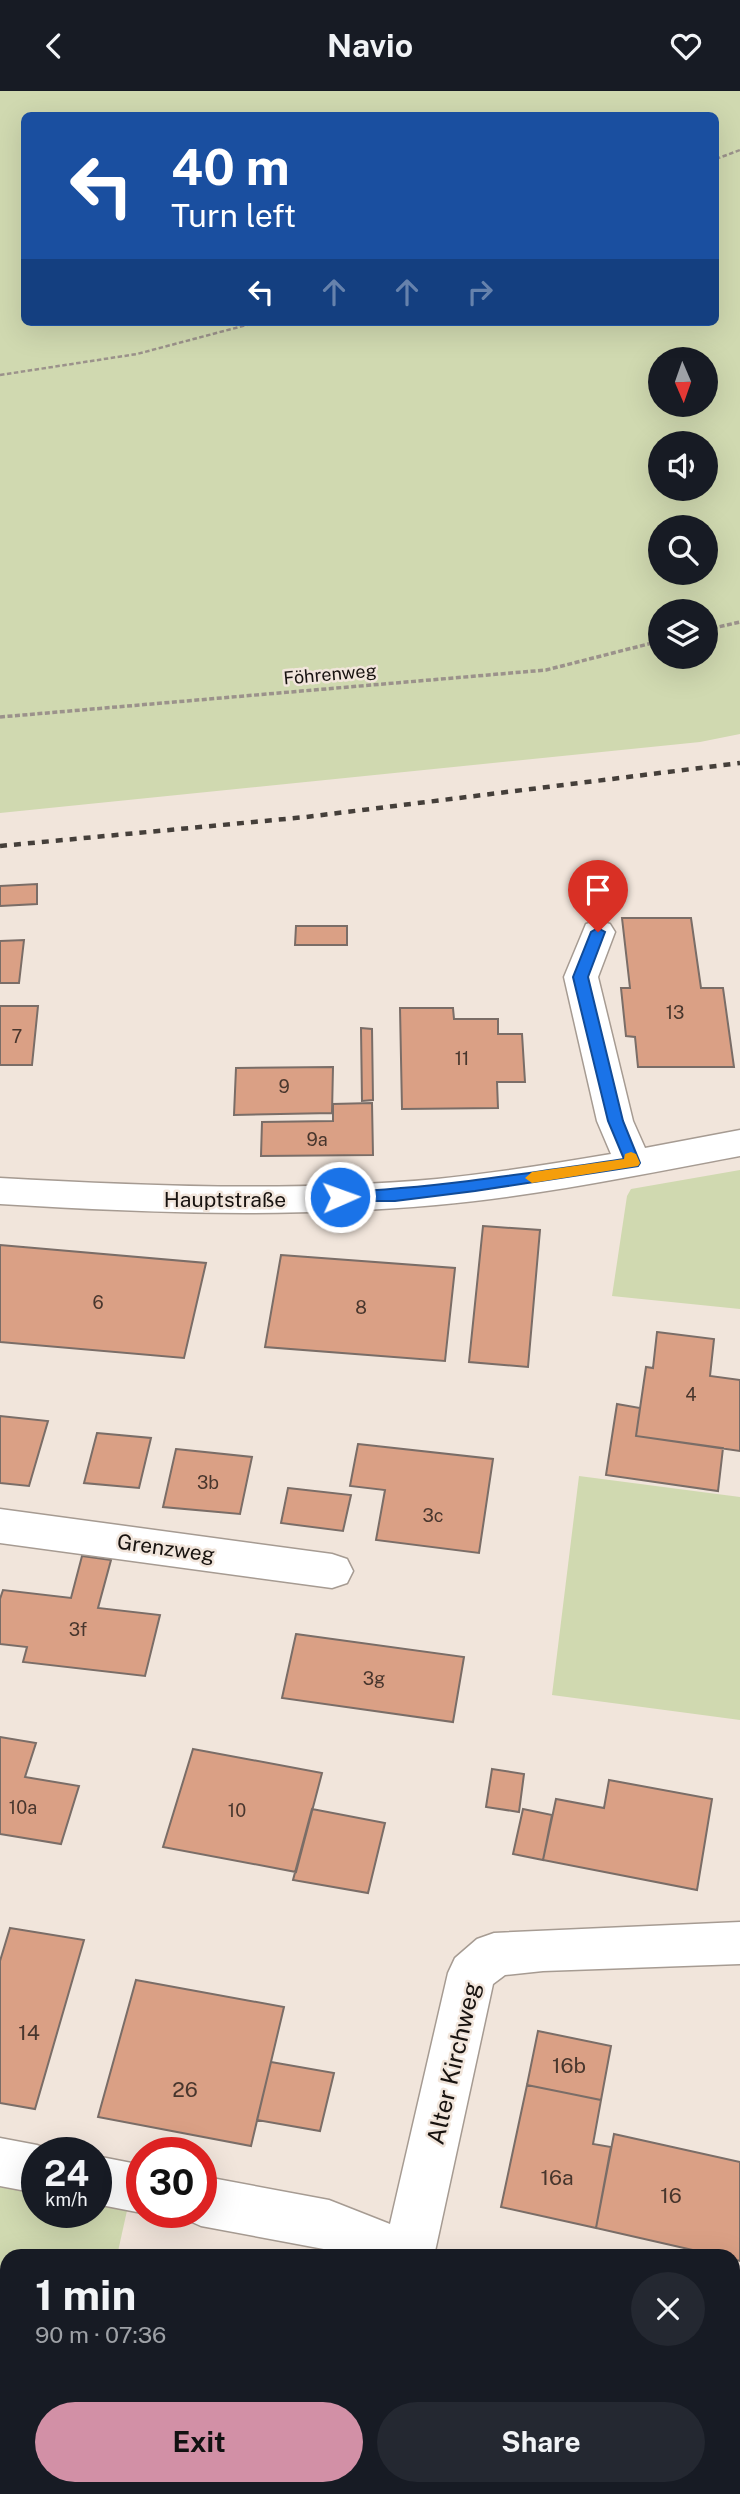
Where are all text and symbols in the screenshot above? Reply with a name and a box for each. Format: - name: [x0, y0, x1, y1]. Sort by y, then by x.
- icon: back: [35, 27, 73, 65]
- text: Navio: [327, 27, 413, 64]
- icon: heart: [667, 27, 705, 65]
- text: 40 m: [171, 138, 290, 196]
- icon: left: [56, 140, 147, 231]
- text: Turn left: [171, 197, 296, 234]
- icon: left: [242, 273, 280, 311]
- icon: ahead: [315, 273, 353, 311]
- icon: ahead: [388, 273, 426, 311]
- icon: right: [461, 273, 499, 311]
- north arrow: [648, 347, 718, 417]
- map controls: [648, 347, 718, 669]
- button: sound: [648, 431, 718, 501]
- button: search: [648, 515, 718, 585]
- button: layers: [648, 599, 718, 669]
- street label: Föhrenweg: [283, 659, 377, 689]
- pin: [568, 860, 628, 932]
- icon: arrive: [579, 871, 617, 909]
- house number: 13: [666, 1002, 684, 1023]
- house number: 7: [12, 1026, 22, 1047]
- house number: 11: [455, 1048, 469, 1069]
- house number: 9: [278, 1076, 290, 1097]
- house number: 9a: [306, 1129, 328, 1150]
- position arrow: [303, 1160, 377, 1234]
- street label: Hauptstraße: [164, 1187, 286, 1212]
- house number: 6: [92, 1292, 104, 1313]
- house number: 8: [355, 1297, 367, 1318]
- house number: 4: [685, 1384, 697, 1405]
- house number: 3b: [197, 1472, 219, 1493]
- house number: 3c: [422, 1505, 444, 1526]
- street label: Grenzweg: [116, 1529, 216, 1567]
- house number: 3f: [69, 1619, 87, 1640]
- house number: 3g: [363, 1668, 385, 1689]
- house number: 10a: [9, 1797, 37, 1818]
- house number: 10: [228, 1800, 246, 1821]
- street label: Alter Kirchweg: [421, 1979, 485, 2147]
- house number: 14: [18, 2020, 40, 2045]
- house number: 16b: [552, 2053, 586, 2078]
- house number: 26: [172, 2077, 198, 2102]
- speed limit sign: 30: [126, 2137, 217, 2228]
- text: 24: [44, 2153, 89, 2194]
- house number: 16a: [540, 2165, 574, 2190]
- house number: 16: [660, 2183, 682, 2208]
- text: km/h: [45, 2189, 88, 2210]
- text: 1 min: [35, 2270, 136, 2319]
- button: close: [631, 2272, 705, 2346]
- text: 90 m · 07:36: [35, 2321, 166, 2348]
- button: Exit: [35, 2402, 363, 2482]
- button: Share: [377, 2402, 705, 2482]

